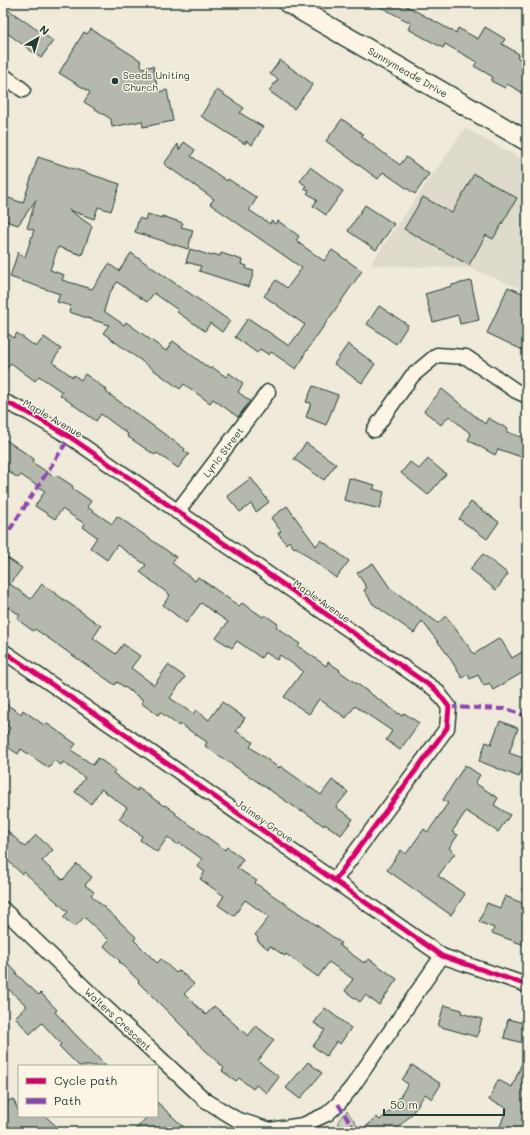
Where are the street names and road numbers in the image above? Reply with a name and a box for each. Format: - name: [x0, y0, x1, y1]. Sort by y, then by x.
- street label: Sunnymeade Drive: [366, 43, 450, 101]
- street label: Maple Avenue: [21, 395, 85, 441]
- street label: Lyric Street: [200, 424, 246, 480]
- street label: Maple Avenue: [291, 576, 353, 626]
- street label: Jaimey Grove: [233, 796, 297, 846]
- street label: Walters Crescent: [82, 984, 154, 1054]

